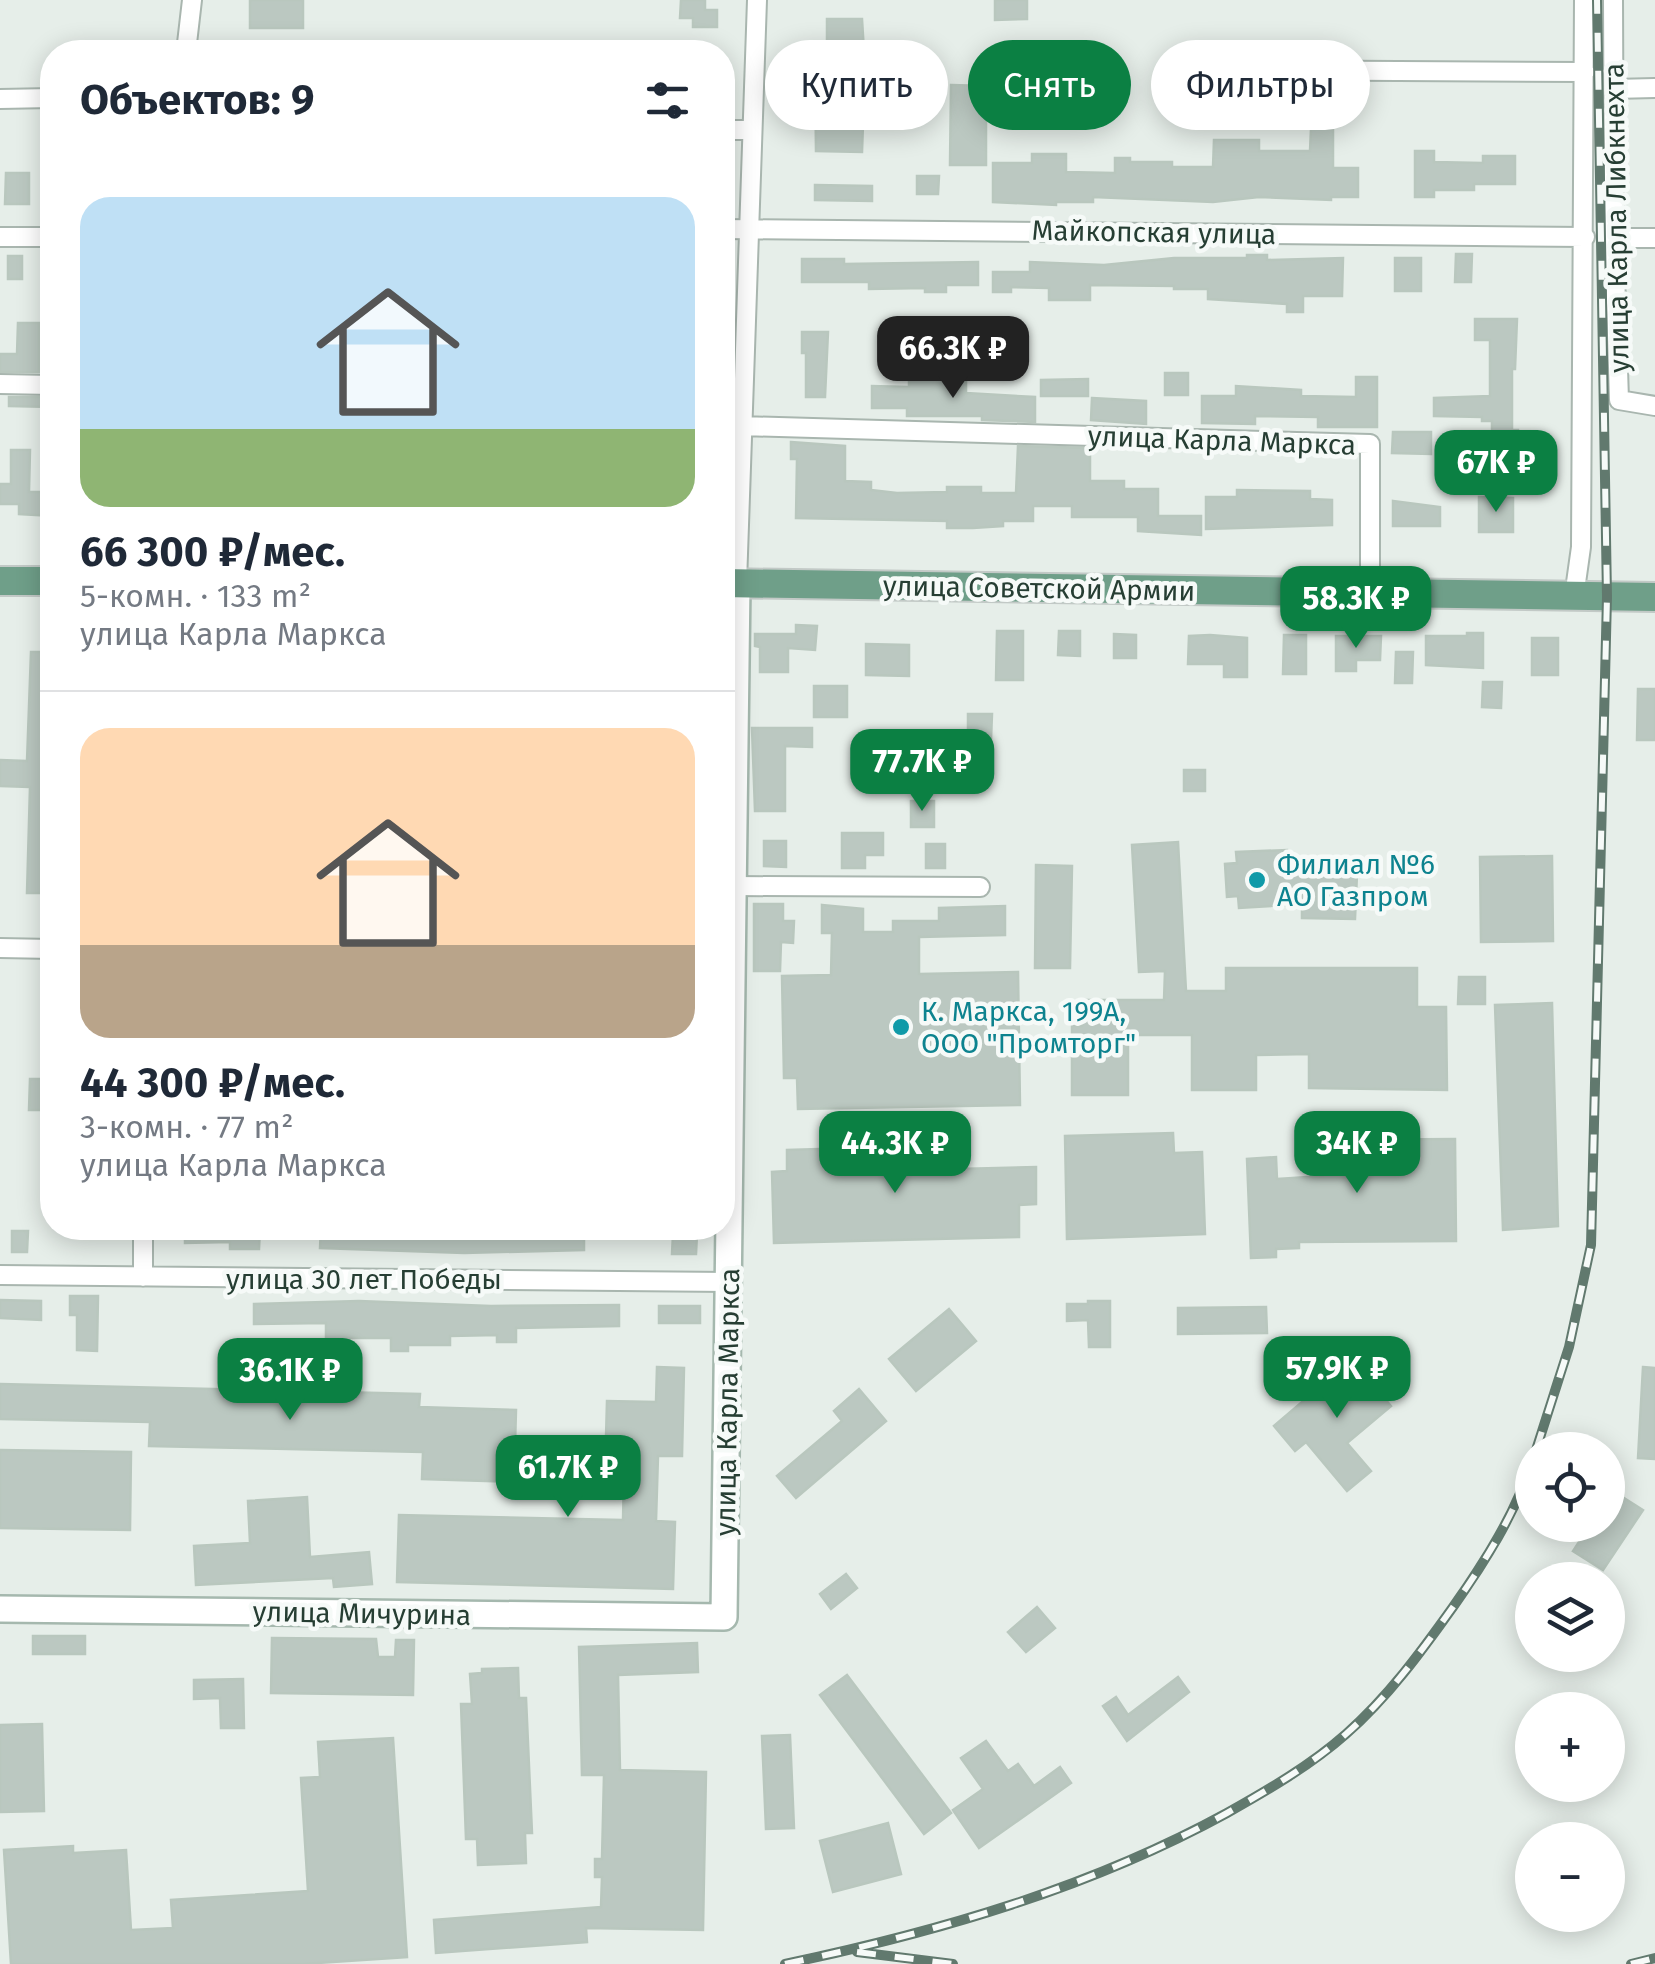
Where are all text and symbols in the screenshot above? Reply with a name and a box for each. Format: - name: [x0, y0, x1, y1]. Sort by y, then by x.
- chip: Купить: [765, 40, 948, 130]
- chip: Снять: [968, 40, 1131, 130]
- chip: Фильтры: [1151, 40, 1370, 130]
- street label: улица Карла Либкнехта: [1597, 63, 1636, 373]
- icon: filters: [640, 73, 695, 128]
- text: Объектов: 9: [80, 75, 314, 125]
- street label: Майкопская улица: [1031, 214, 1277, 251]
- icon: home: [298, 262, 478, 442]
- pin: 66.3K ₽: [861, 316, 1045, 401]
- text: 66.3K ₽: [899, 329, 1007, 367]
- street label: улица Карла Маркса: [1087, 419, 1357, 462]
- pin: 67K ₽: [1426, 430, 1566, 515]
- text: 67K ₽: [1456, 443, 1536, 481]
- text: 66 300 ₽/мес.: [80, 527, 345, 577]
- pin: 58.3K ₽: [1264, 566, 1448, 651]
- street label: улица Советской Армии: [883, 569, 1195, 608]
- text: 5-комн. · 133 m²: [80, 577, 311, 615]
- text: 58.3K ₽: [1302, 579, 1410, 617]
- text: улица Карла Маркса: [80, 615, 387, 653]
- pin: 77.7K ₽: [830, 729, 1014, 814]
- text: 77.7K ₽: [872, 742, 972, 780]
- icon: home: [298, 793, 478, 973]
- place label: Филиал №6 АО Газпром: [1277, 848, 1435, 913]
- marker: Филиал №6 АО Газпром: [1246, 869, 1268, 891]
- place label: К. Маркса, 199А, ООО "Промторг": [921, 995, 1136, 1060]
- marker: К. Маркса, 199А, ООО "Промторг": [890, 1016, 912, 1038]
- text: 44 300 ₽/мес.: [80, 1058, 345, 1108]
- text: 3-комн. · 77 m²: [80, 1108, 294, 1146]
- pin: 44.3K ₽: [803, 1111, 987, 1196]
- pin: 34K ₽: [1287, 1111, 1427, 1196]
- text: 44.3K ₽: [841, 1124, 949, 1162]
- text: 34K ₽: [1316, 1124, 1398, 1162]
- text: улица Карла Маркса: [80, 1146, 387, 1184]
- street label: улица 30 лет Победы: [226, 1263, 502, 1296]
- street label: улица Карла Маркса: [709, 1268, 746, 1536]
- pin: 57.9K ₽: [1245, 1336, 1429, 1421]
- pin: 36.1K ₽: [198, 1338, 382, 1423]
- text: 57.9K ₽: [1285, 1349, 1389, 1387]
- text: 36.1K ₽: [240, 1351, 340, 1389]
- map controls: [1515, 1432, 1625, 1932]
- button: locate: [1515, 1432, 1625, 1542]
- pin: 61.7K ₽: [476, 1435, 660, 1520]
- text: 61.7K ₽: [518, 1448, 618, 1486]
- button: layers: [1515, 1562, 1625, 1672]
- street label: улица Мичурина: [252, 1595, 472, 1632]
- button: +: [1515, 1692, 1625, 1802]
- button: −: [1515, 1822, 1625, 1932]

